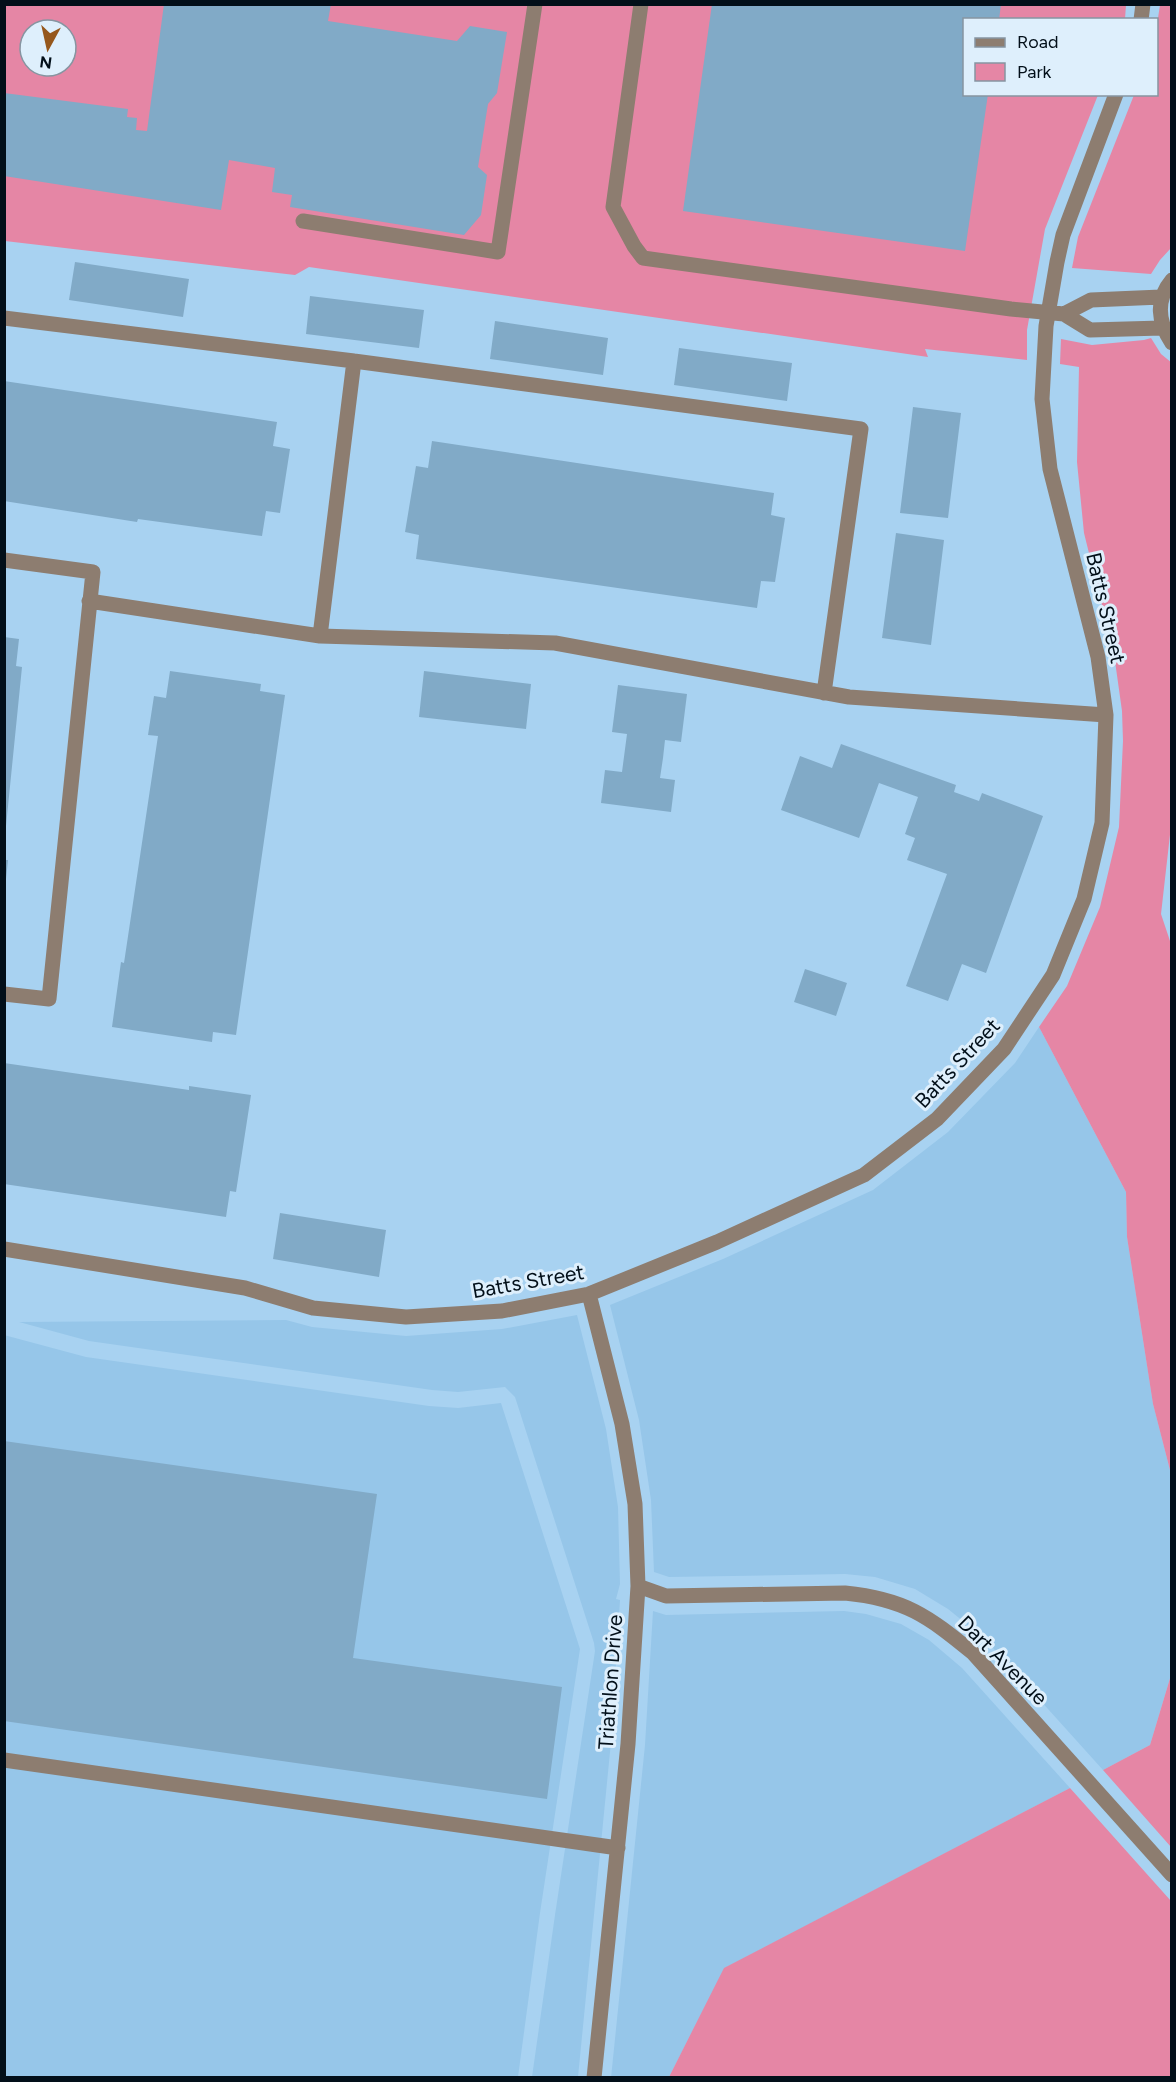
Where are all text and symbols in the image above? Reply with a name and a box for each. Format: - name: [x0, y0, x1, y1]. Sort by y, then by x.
- north arrow: [18, 18, 78, 78]
- legend: [963, 18, 1158, 96]
- text: Road: [1017, 31, 1058, 53]
- text: N: [39, 52, 53, 73]
- text: Park: [1017, 61, 1052, 83]
- street label: Batts Street: [1081, 550, 1131, 666]
- street label: Batts Street: [909, 1013, 1005, 1113]
- street label: Batts Street: [470, 1259, 586, 1303]
- street label: Dart Avenue: [953, 1610, 1053, 1710]
- street label: Triathlon Drive: [593, 1614, 627, 1750]

